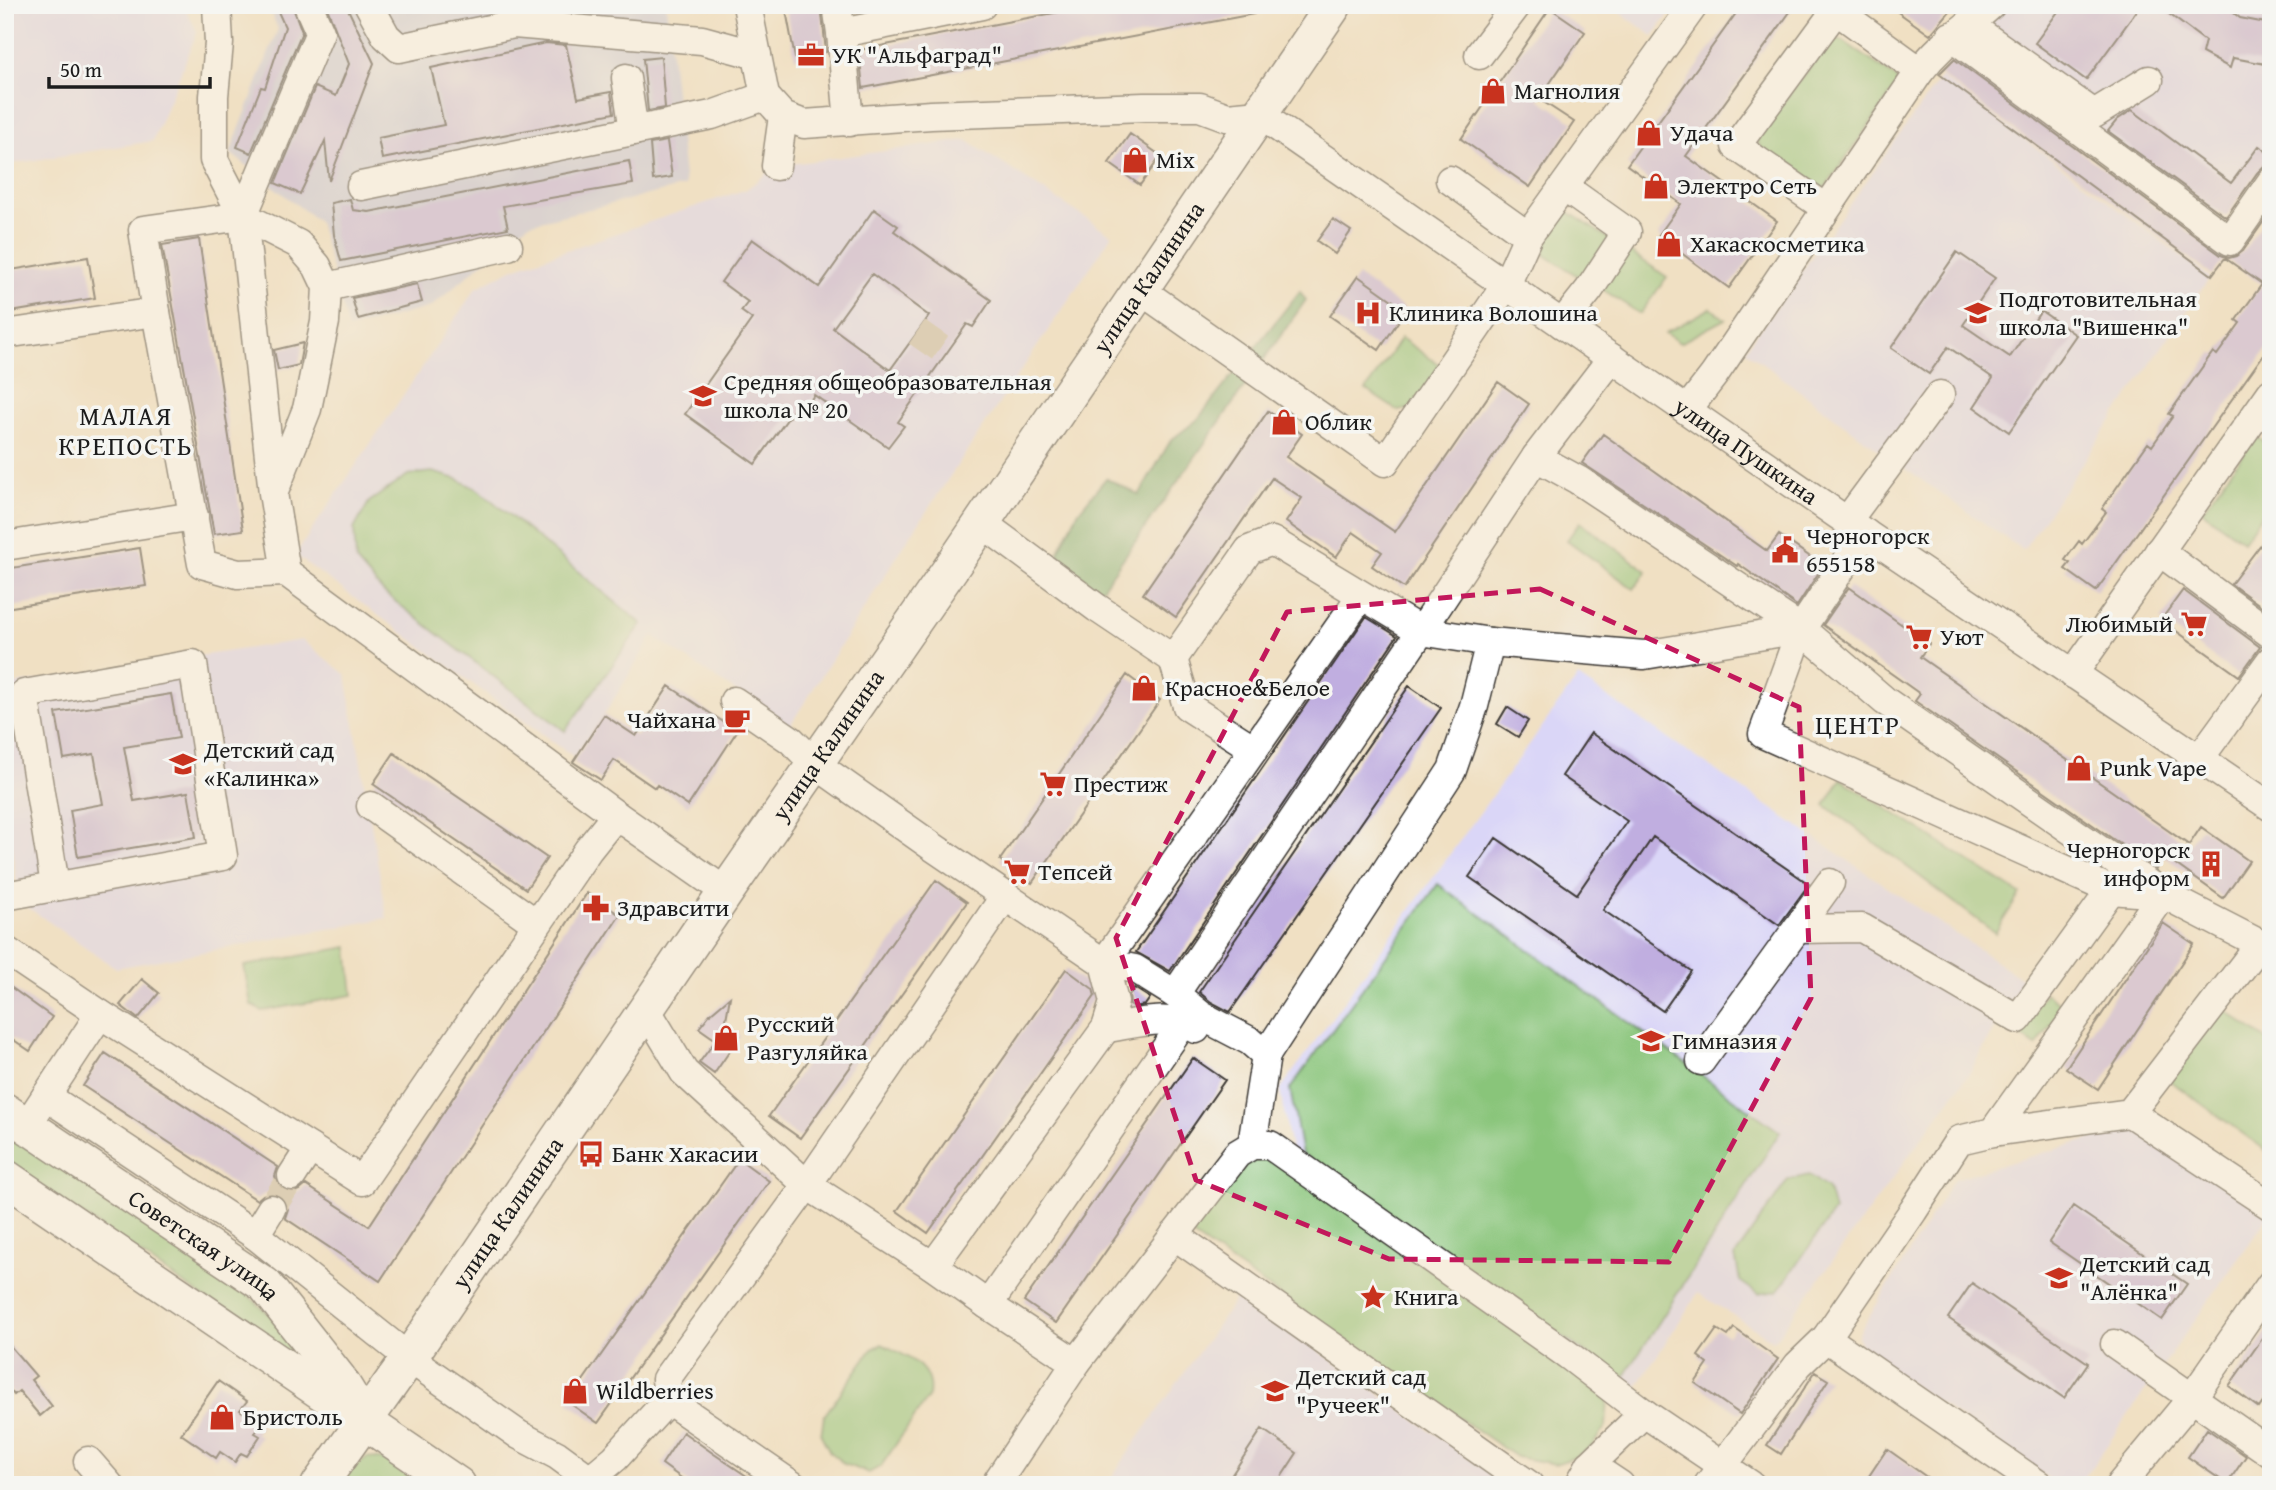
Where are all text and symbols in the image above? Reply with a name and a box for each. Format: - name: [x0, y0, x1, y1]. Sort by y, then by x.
- place label: УК "Альфаград": [832, 37, 1002, 72]
- office icon: УК "Альфаград": [796, 40, 826, 70]
- scale bar: [49, 46, 210, 90]
- text: 50 m: [60, 54, 102, 85]
- place label: Магнолия: [1514, 73, 1620, 108]
- shop icon: Магнолия: [1478, 76, 1508, 106]
- place label: Удача: [1670, 115, 1734, 150]
- shop icon: Удача: [1634, 118, 1664, 148]
- place label: Mix: [1156, 142, 1195, 177]
- shop icon: Mix: [1120, 145, 1150, 175]
- place label: Электро Сеть: [1677, 168, 1817, 203]
- shop icon: Электро Сеть: [1641, 171, 1671, 201]
- street label: улица Калинина: [1083, 194, 1213, 361]
- place label: Хакаскосметика: [1690, 226, 1865, 261]
- shop icon: Хакаскосметика: [1654, 229, 1684, 259]
- place label: Подготовительная школа "Вишенка": [1999, 281, 2197, 344]
- place label: Клиника Волошина: [1389, 295, 1598, 330]
- hospital icon: Клиника Волошина: [1353, 298, 1383, 328]
- school or university icon: Подготовительная школа "Вишенка": [1963, 298, 1993, 328]
- place label: Средняя общеобразовательная школа № 20: [724, 364, 1052, 427]
- school or university icon: Средняя общеобразовательная школа № 20: [688, 381, 718, 411]
- street label: улица Пушкина: [1666, 388, 1826, 513]
- district label: МАЛАЯ КРЕПОСТЬ: [59, 396, 193, 465]
- place label: Облик: [1305, 404, 1372, 439]
- shop icon: Облик: [1269, 407, 1299, 437]
- place label: Черногорск 655158: [1806, 518, 1930, 581]
- public building icon: Черногорск 655158: [1770, 535, 1800, 565]
- place label: Любимый: [2066, 606, 2173, 641]
- supermarket icon: Любимый: [2179, 609, 2209, 639]
- place label: Уют: [1940, 619, 1984, 654]
- supermarket icon: Уют: [1904, 622, 1934, 652]
- street label: улица Калинина: [762, 662, 893, 829]
- place label: Красное&Белое: [1165, 670, 1330, 705]
- shop icon: Красное&Белое: [1129, 673, 1159, 703]
- place label: Чайхана: [627, 702, 717, 737]
- cafe icon: Чайхана: [722, 705, 752, 735]
- district label: ЦЕНТР: [1815, 705, 1901, 744]
- place label: Детский сад «Калинка»: [203, 732, 334, 795]
- school or university icon: Детский сад «Калинка»: [168, 749, 198, 779]
- place label: Punk Vape: [2100, 750, 2207, 785]
- shop icon: Punk Vape: [2064, 753, 2094, 783]
- place label: Престиж: [1074, 766, 1168, 801]
- supermarket icon: Престиж: [1038, 769, 1068, 799]
- place label: Черногорск информ: [2066, 832, 2190, 895]
- building icon: Черногорск информ: [2196, 849, 2226, 879]
- place label: Тепсей: [1038, 854, 1112, 889]
- supermarket icon: Тепсей: [1002, 857, 1032, 887]
- place label: Здравсити: [617, 890, 729, 925]
- pharmacy icon: Здравсити: [581, 893, 611, 923]
- place label: Русский Разгуляйка: [747, 1006, 868, 1069]
- shop icon: Русский Разгуляйка: [711, 1023, 741, 1053]
- place label: Гимназия: [1672, 1023, 1777, 1058]
- school or university icon: Гимназия: [1636, 1026, 1666, 1056]
- street label: улица Калинина: [442, 1129, 572, 1297]
- place label: Банк Хакасии: [612, 1136, 758, 1171]
- bus stop icon: Банк Хакасии: [576, 1139, 606, 1169]
- street label: Советская улица: [122, 1180, 289, 1308]
- place label: Детский сад "Алёнка": [2079, 1246, 2210, 1309]
- school or university icon: Детский сад "Алёнка": [2044, 1263, 2074, 1293]
- place label: Книга: [1394, 1279, 1459, 1314]
- place icon: Книга: [1358, 1282, 1388, 1312]
- place label: Детский сад "Ручеек": [1295, 1359, 1426, 1422]
- place label: Wildberries: [596, 1373, 714, 1408]
- shop icon: Wildberries: [560, 1376, 590, 1406]
- school or university icon: Детский сад "Ручеек": [1260, 1376, 1290, 1406]
- place label: Бристоль: [243, 1399, 343, 1434]
- shop icon: Бристоль: [207, 1402, 237, 1432]

